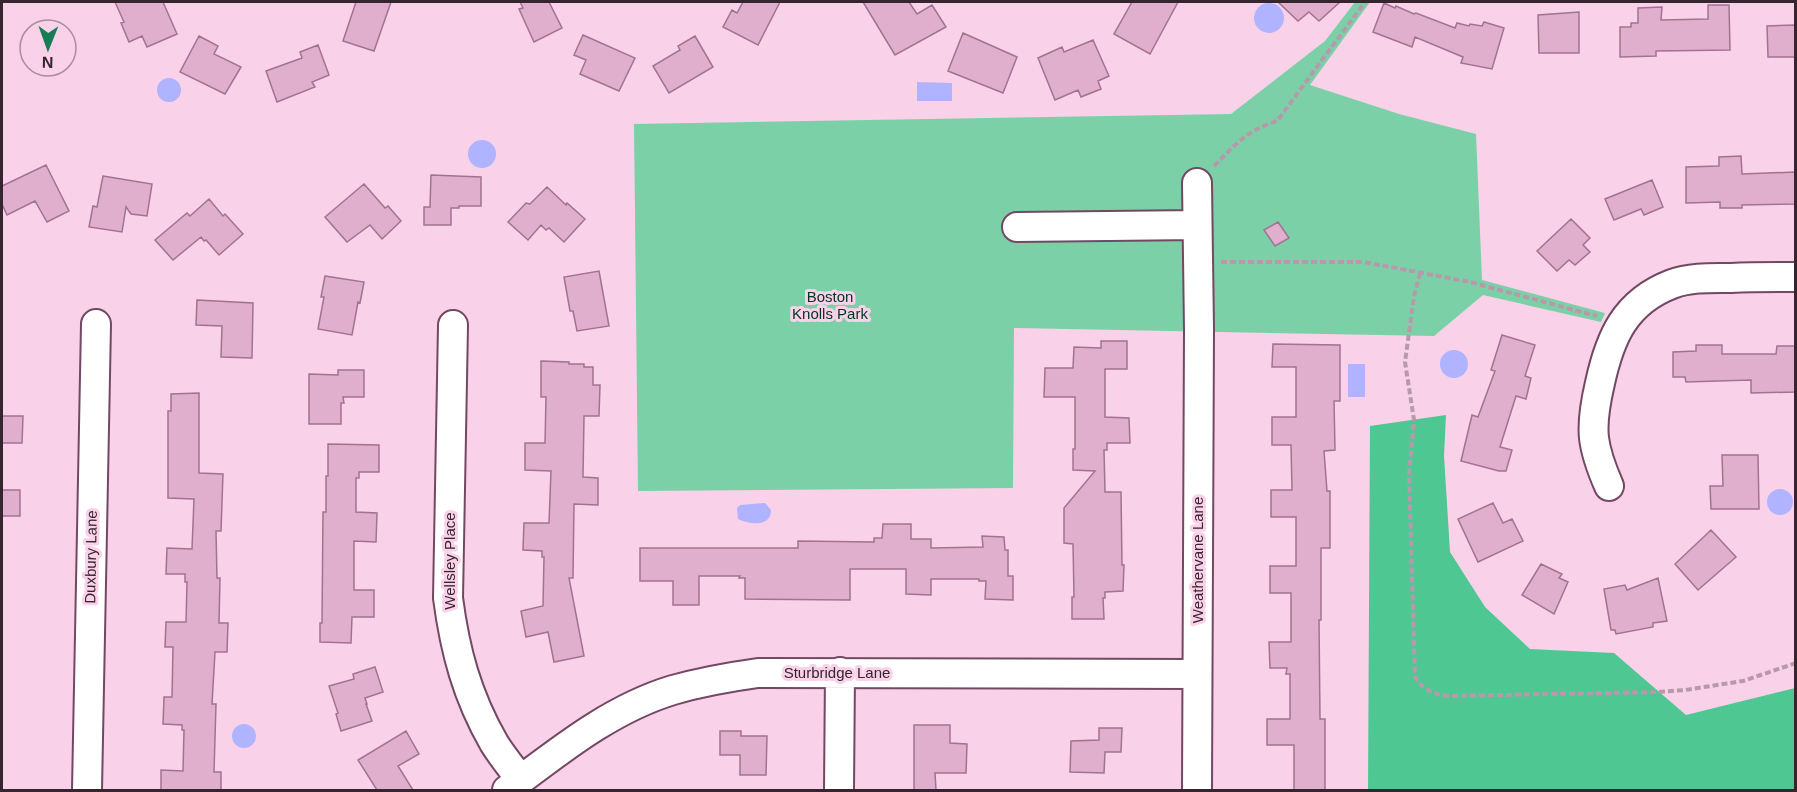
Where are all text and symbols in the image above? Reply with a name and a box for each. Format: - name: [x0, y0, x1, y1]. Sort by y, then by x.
- north arrow: [18, 18, 78, 78]
- text: N: [42, 54, 54, 71]
- park label: Boston Knolls Park: [792, 288, 868, 322]
- street label: Weathervane Lane: [1189, 497, 1206, 623]
- street label: Duxbury Lane: [81, 510, 100, 604]
- street label: Wellsley Place: [441, 512, 458, 610]
- street label: Sturbridge Lane: [784, 664, 890, 681]

